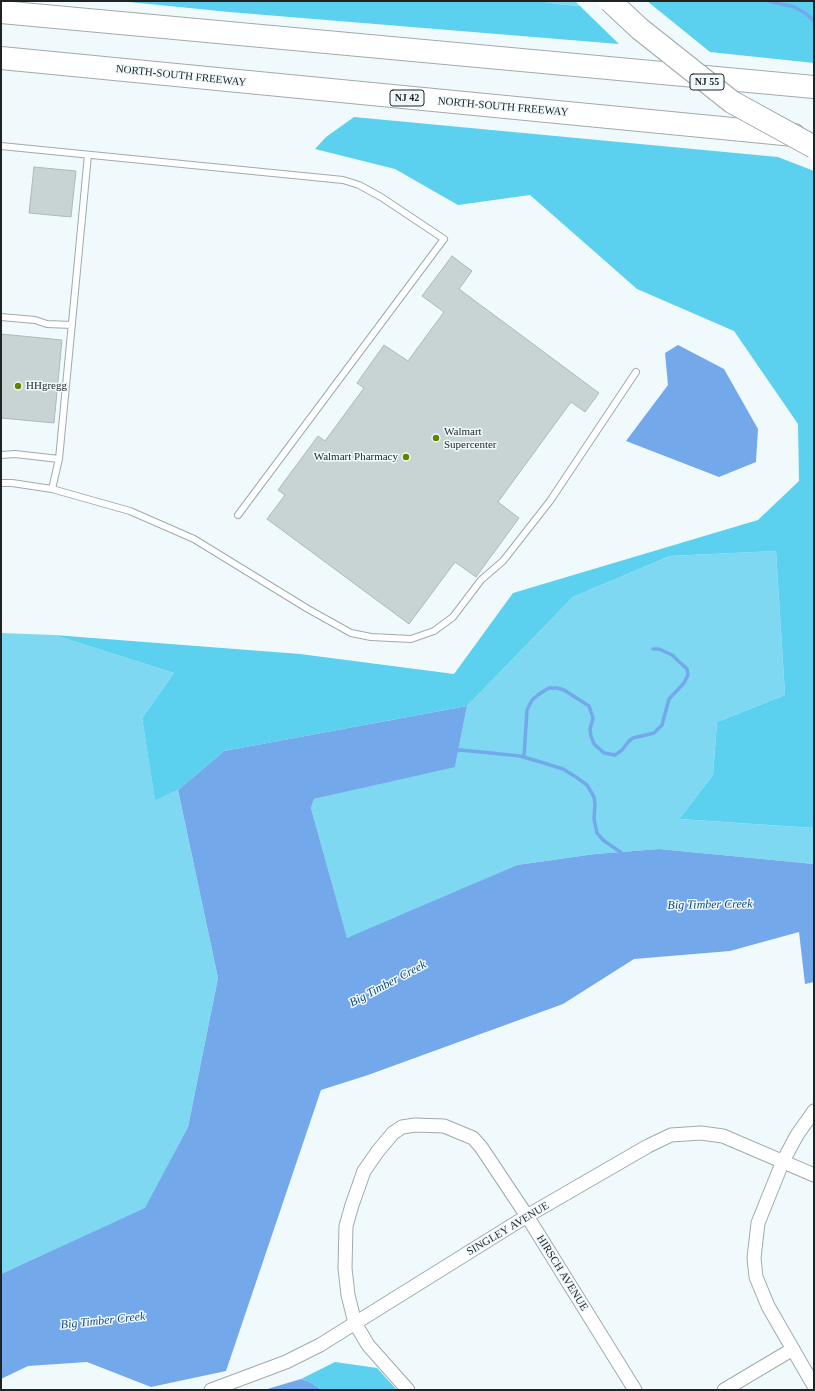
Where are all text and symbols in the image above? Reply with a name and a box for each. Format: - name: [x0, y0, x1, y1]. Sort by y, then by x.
- street label: NORTH-SOUTH FREEWAY: [115, 63, 247, 89]
- road number: NJ 55: [690, 74, 724, 90]
- road number: NJ 42: [390, 90, 424, 106]
- street label: NORTH-SOUTH FREEWAY: [437, 95, 569, 119]
- place label: HHgregg: [26, 379, 67, 393]
- marker: HHgregg: [13, 381, 23, 391]
- place label: Walmart Supercenter: [444, 425, 497, 451]
- marker: Walmart Supercenter: [431, 433, 441, 443]
- place label: Walmart Pharmacy: [314, 450, 398, 464]
- marker: Walmart Pharmacy: [401, 452, 411, 462]
- water label: Big Timber Creek: [667, 897, 753, 913]
- water label: Big Timber Creek: [347, 958, 429, 1010]
- street label: SINGLEY AVENUE: [464, 1199, 552, 1259]
- street label: HIRSCH AVENUE: [533, 1233, 591, 1313]
- water label: Big Timber Creek: [60, 1309, 146, 1333]

